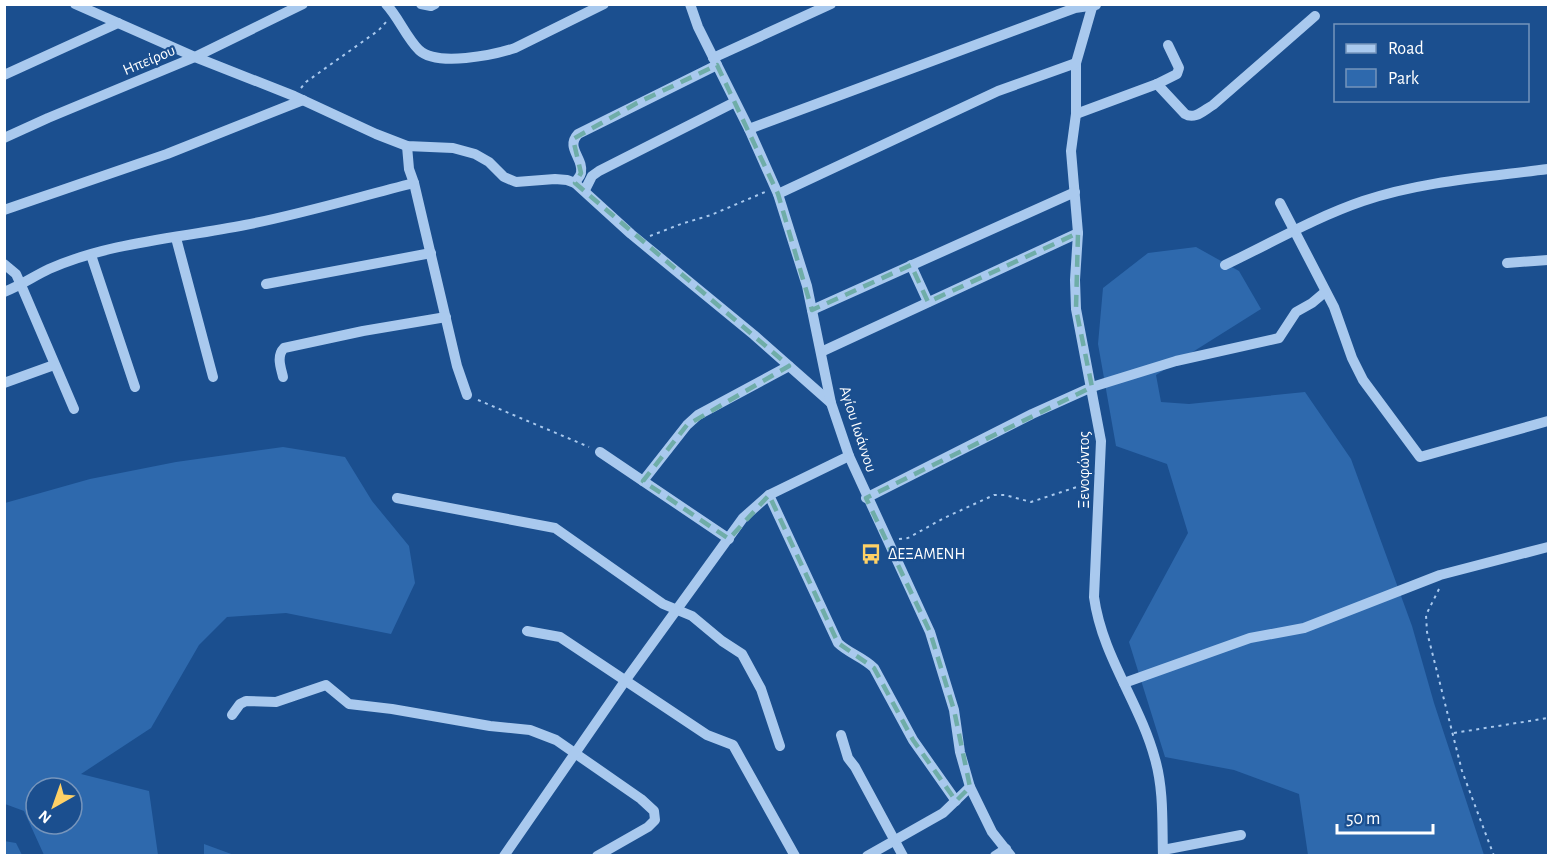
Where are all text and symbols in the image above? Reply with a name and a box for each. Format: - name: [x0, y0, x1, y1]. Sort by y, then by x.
- legend: [1334, 24, 1529, 102]
- text: Road: [1388, 40, 1424, 58]
- street label: Ηπείρου: [120, 42, 178, 78]
- text: Park: [1388, 70, 1420, 88]
- street label: Αγίου Ιωάννου: [837, 384, 879, 474]
- street label: Ξενοφώντος: [1076, 431, 1093, 509]
- bus stop icon: ΔΕΞΑΜΕΝΗ: [859, 542, 883, 566]
- place label: ΔΕΞΑΜΕΝΗ: [888, 546, 965, 562]
- north arrow: [24, 776, 84, 836]
- scale bar: [1337, 797, 1433, 835]
- text: N: [36, 807, 54, 826]
- text: 50 m: [1346, 810, 1380, 828]

